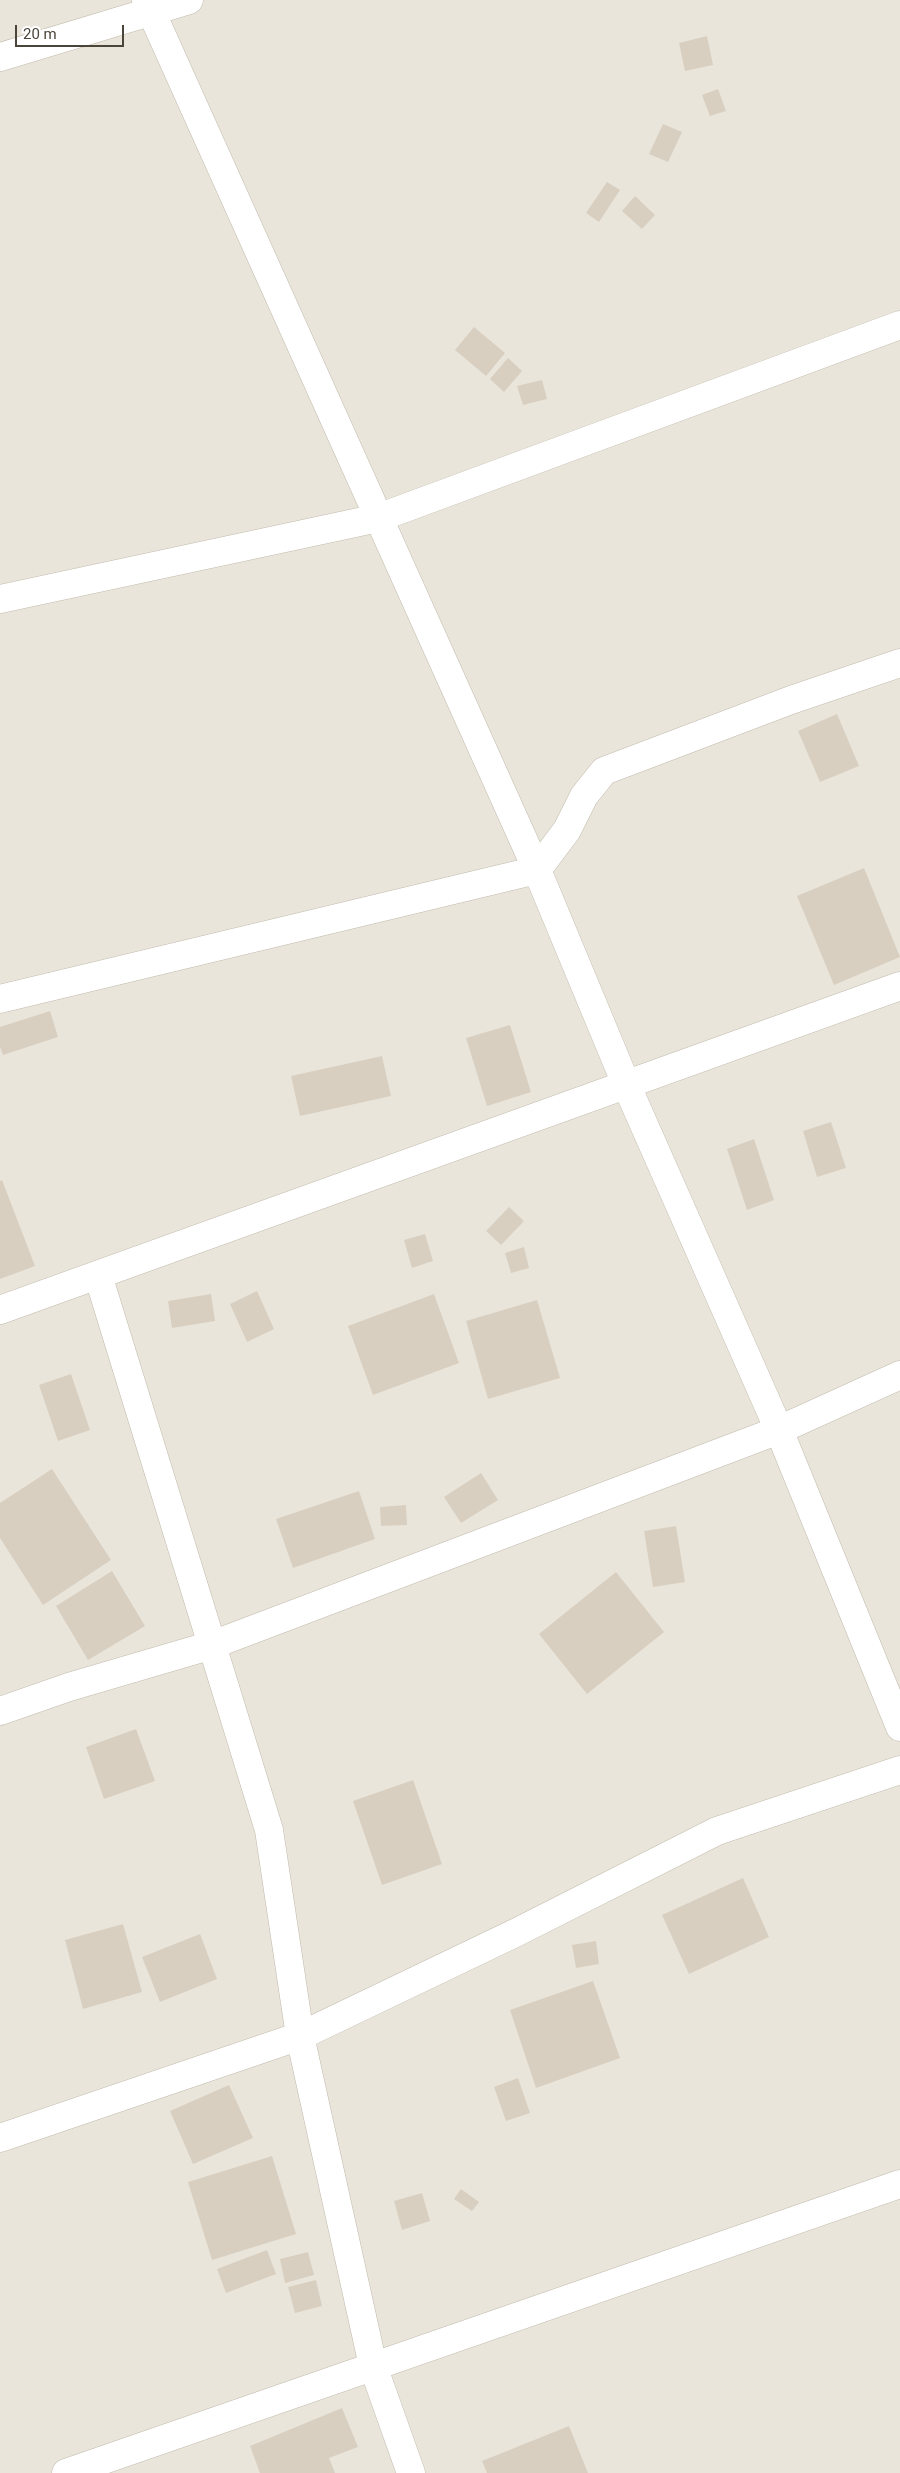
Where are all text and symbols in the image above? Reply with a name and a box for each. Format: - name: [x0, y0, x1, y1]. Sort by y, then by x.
- scale bar: [18, 15, 126, 47]
- text: 20 m: [23, 25, 57, 43]

